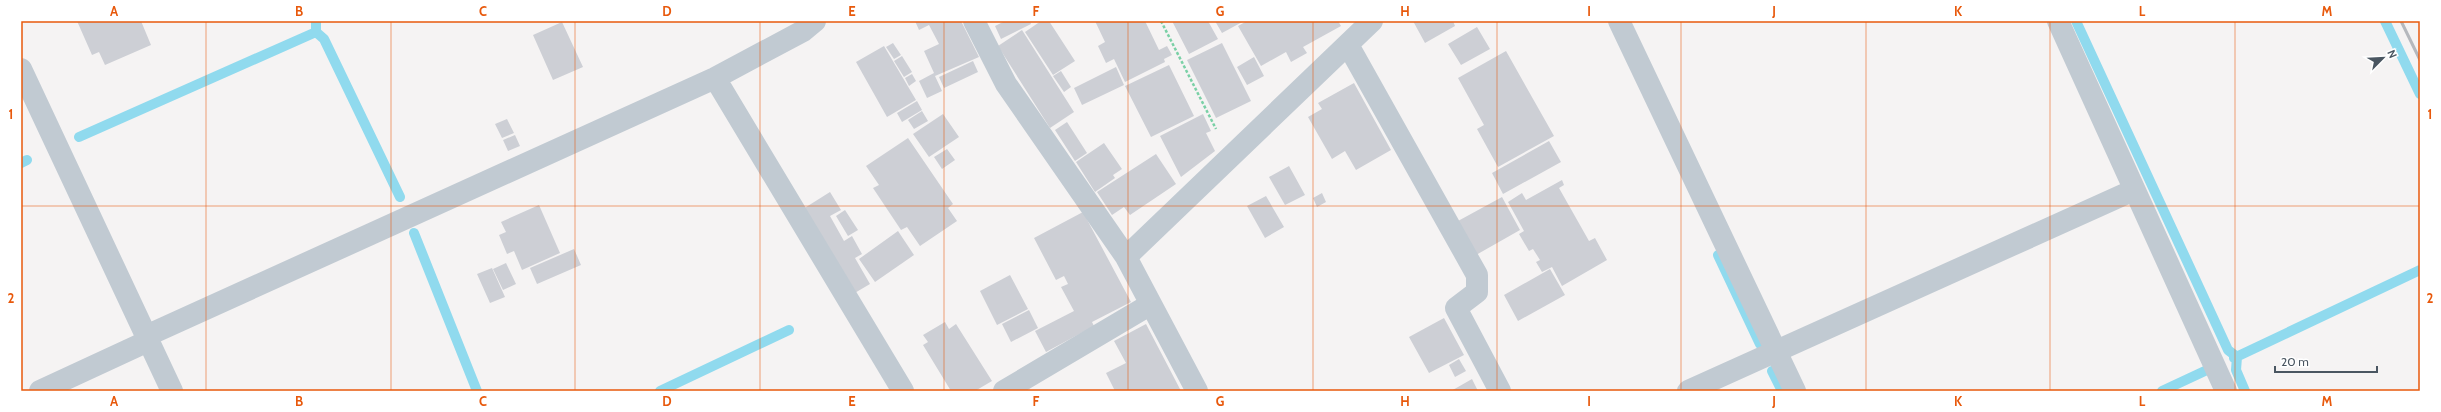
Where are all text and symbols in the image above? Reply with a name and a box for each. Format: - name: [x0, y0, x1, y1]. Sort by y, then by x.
- text: A: [110, 3, 119, 19]
- text: B: [295, 3, 303, 19]
- text: C: [479, 3, 487, 19]
- text: D: [662, 3, 672, 19]
- text: E: [848, 3, 856, 19]
- text: F: [1033, 3, 1040, 19]
- text: G: [1216, 3, 1225, 19]
- text: H: [1400, 3, 1410, 19]
- text: I: [1587, 3, 1591, 19]
- text: J: [1771, 3, 1776, 19]
- text: K: [1954, 3, 1963, 19]
- text: L: [2139, 3, 2146, 19]
- text: M: [2322, 3, 2333, 19]
- north arrow: [2363, 38, 2403, 78]
- text: N: [2384, 48, 2400, 60]
- text: 1: [9, 106, 13, 122]
- text: 1: [2428, 106, 2432, 122]
- text: 2: [8, 290, 15, 306]
- text: 2: [2427, 290, 2434, 306]
- scale bar: [2275, 348, 2377, 374]
- text: 20 m: [2281, 354, 2309, 369]
- text: A: [110, 393, 119, 409]
- text: B: [295, 393, 303, 409]
- text: C: [479, 393, 487, 409]
- text: D: [662, 393, 672, 409]
- text: E: [848, 393, 856, 409]
- text: F: [1033, 393, 1040, 409]
- text: G: [1216, 393, 1225, 409]
- text: H: [1400, 393, 1410, 409]
- text: I: [1587, 393, 1591, 409]
- text: J: [1771, 393, 1776, 409]
- text: K: [1954, 393, 1963, 409]
- text: L: [2139, 393, 2146, 409]
- text: M: [2322, 393, 2333, 409]

